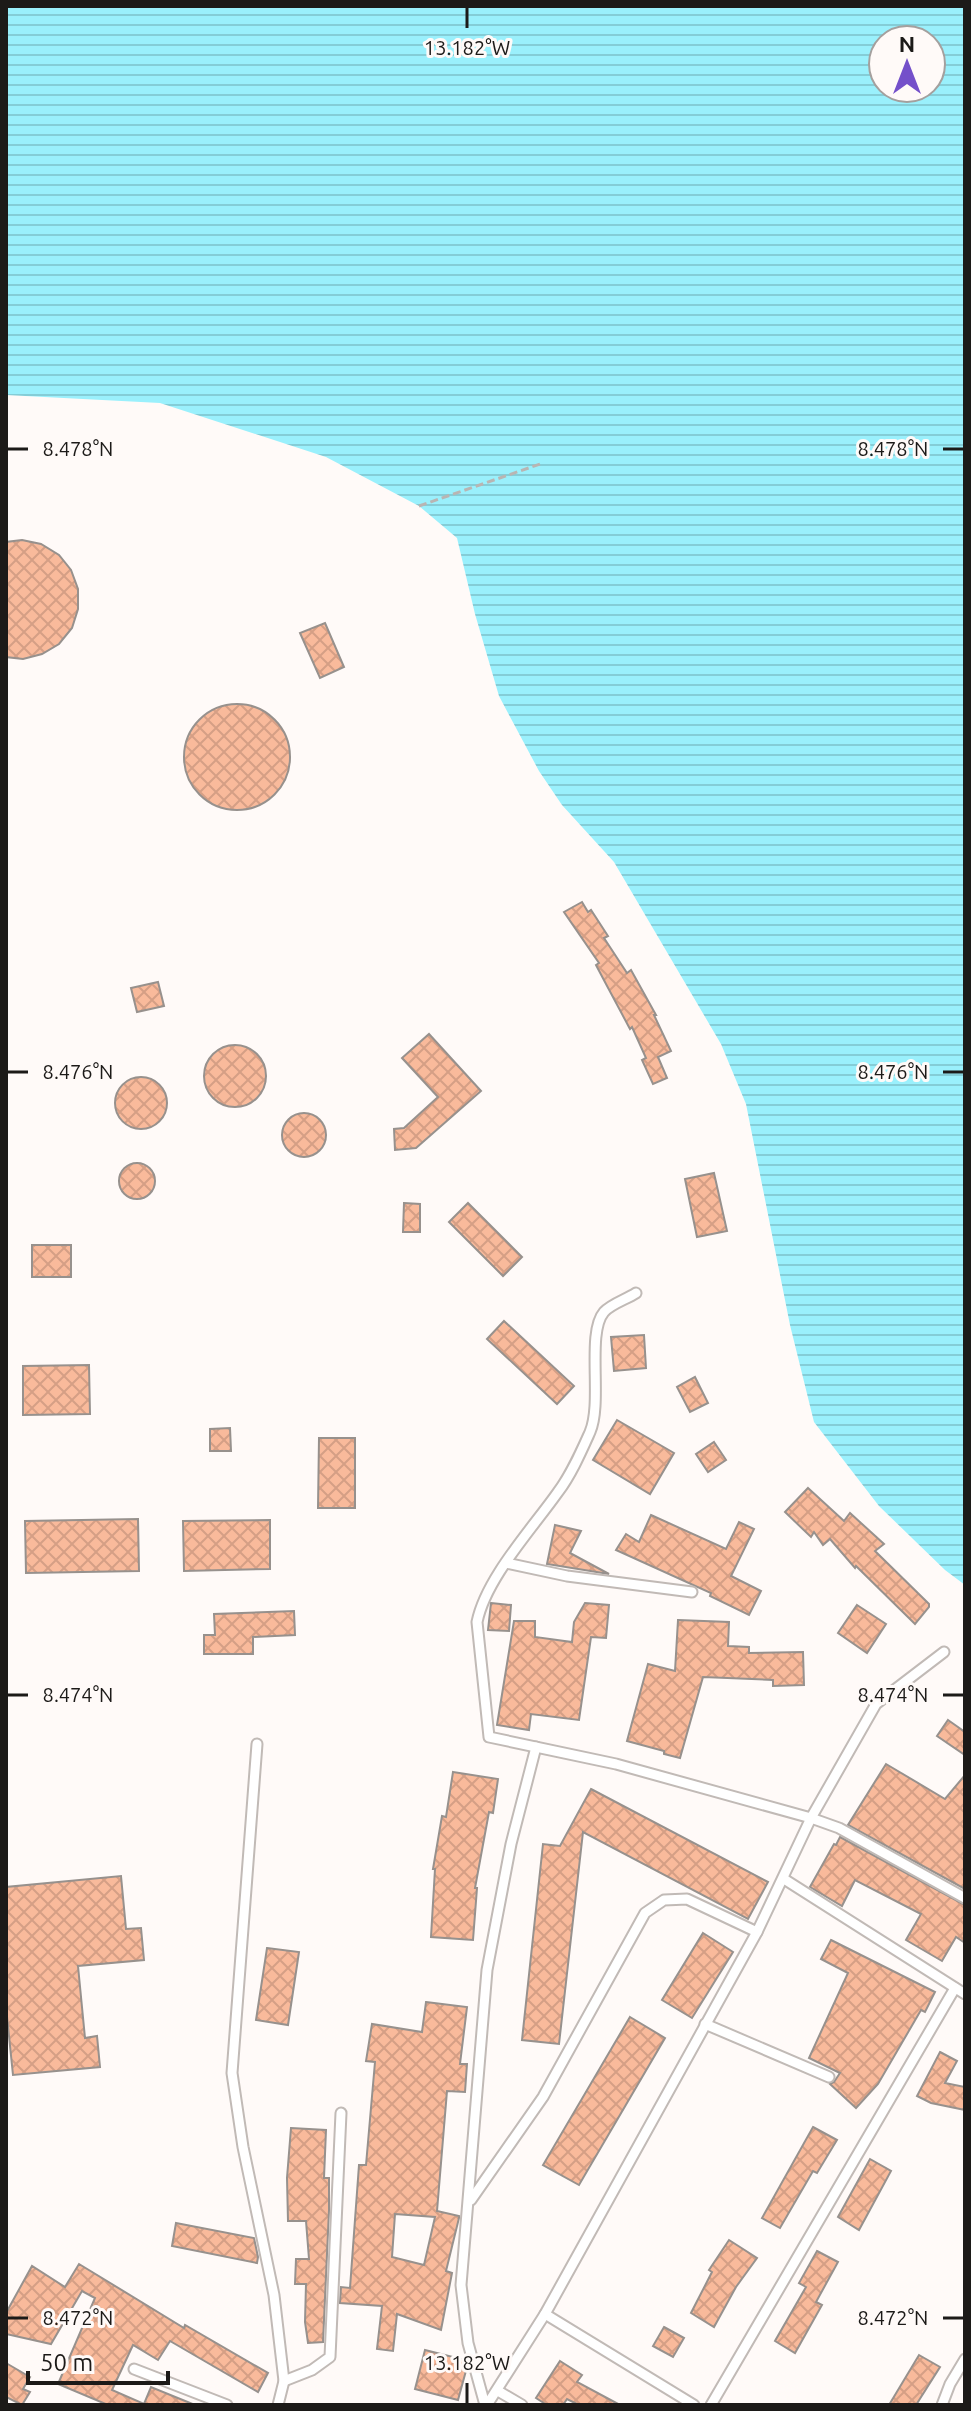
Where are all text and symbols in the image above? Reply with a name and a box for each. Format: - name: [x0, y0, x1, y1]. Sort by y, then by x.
- north arrow: [867, 24, 947, 104]
- text: N: [899, 31, 915, 56]
- text: 13.182°W: [424, 36, 510, 59]
- text: 8.478°N: [43, 437, 113, 460]
- text: 8.478°N: [858, 437, 928, 460]
- text: 8.476°N: [43, 1060, 113, 1083]
- text: 8.476°N: [858, 1060, 928, 1083]
- text: 8.474°N: [43, 1683, 113, 1706]
- text: 8.474°N: [858, 1683, 928, 1706]
- text: 8.472°N: [43, 2306, 113, 2329]
- text: 8.472°N: [858, 2306, 928, 2329]
- scale bar: [28, 2335, 168, 2385]
- text: 50 m: [40, 2349, 93, 2376]
- text: 13.182°W: [424, 2351, 510, 2374]

